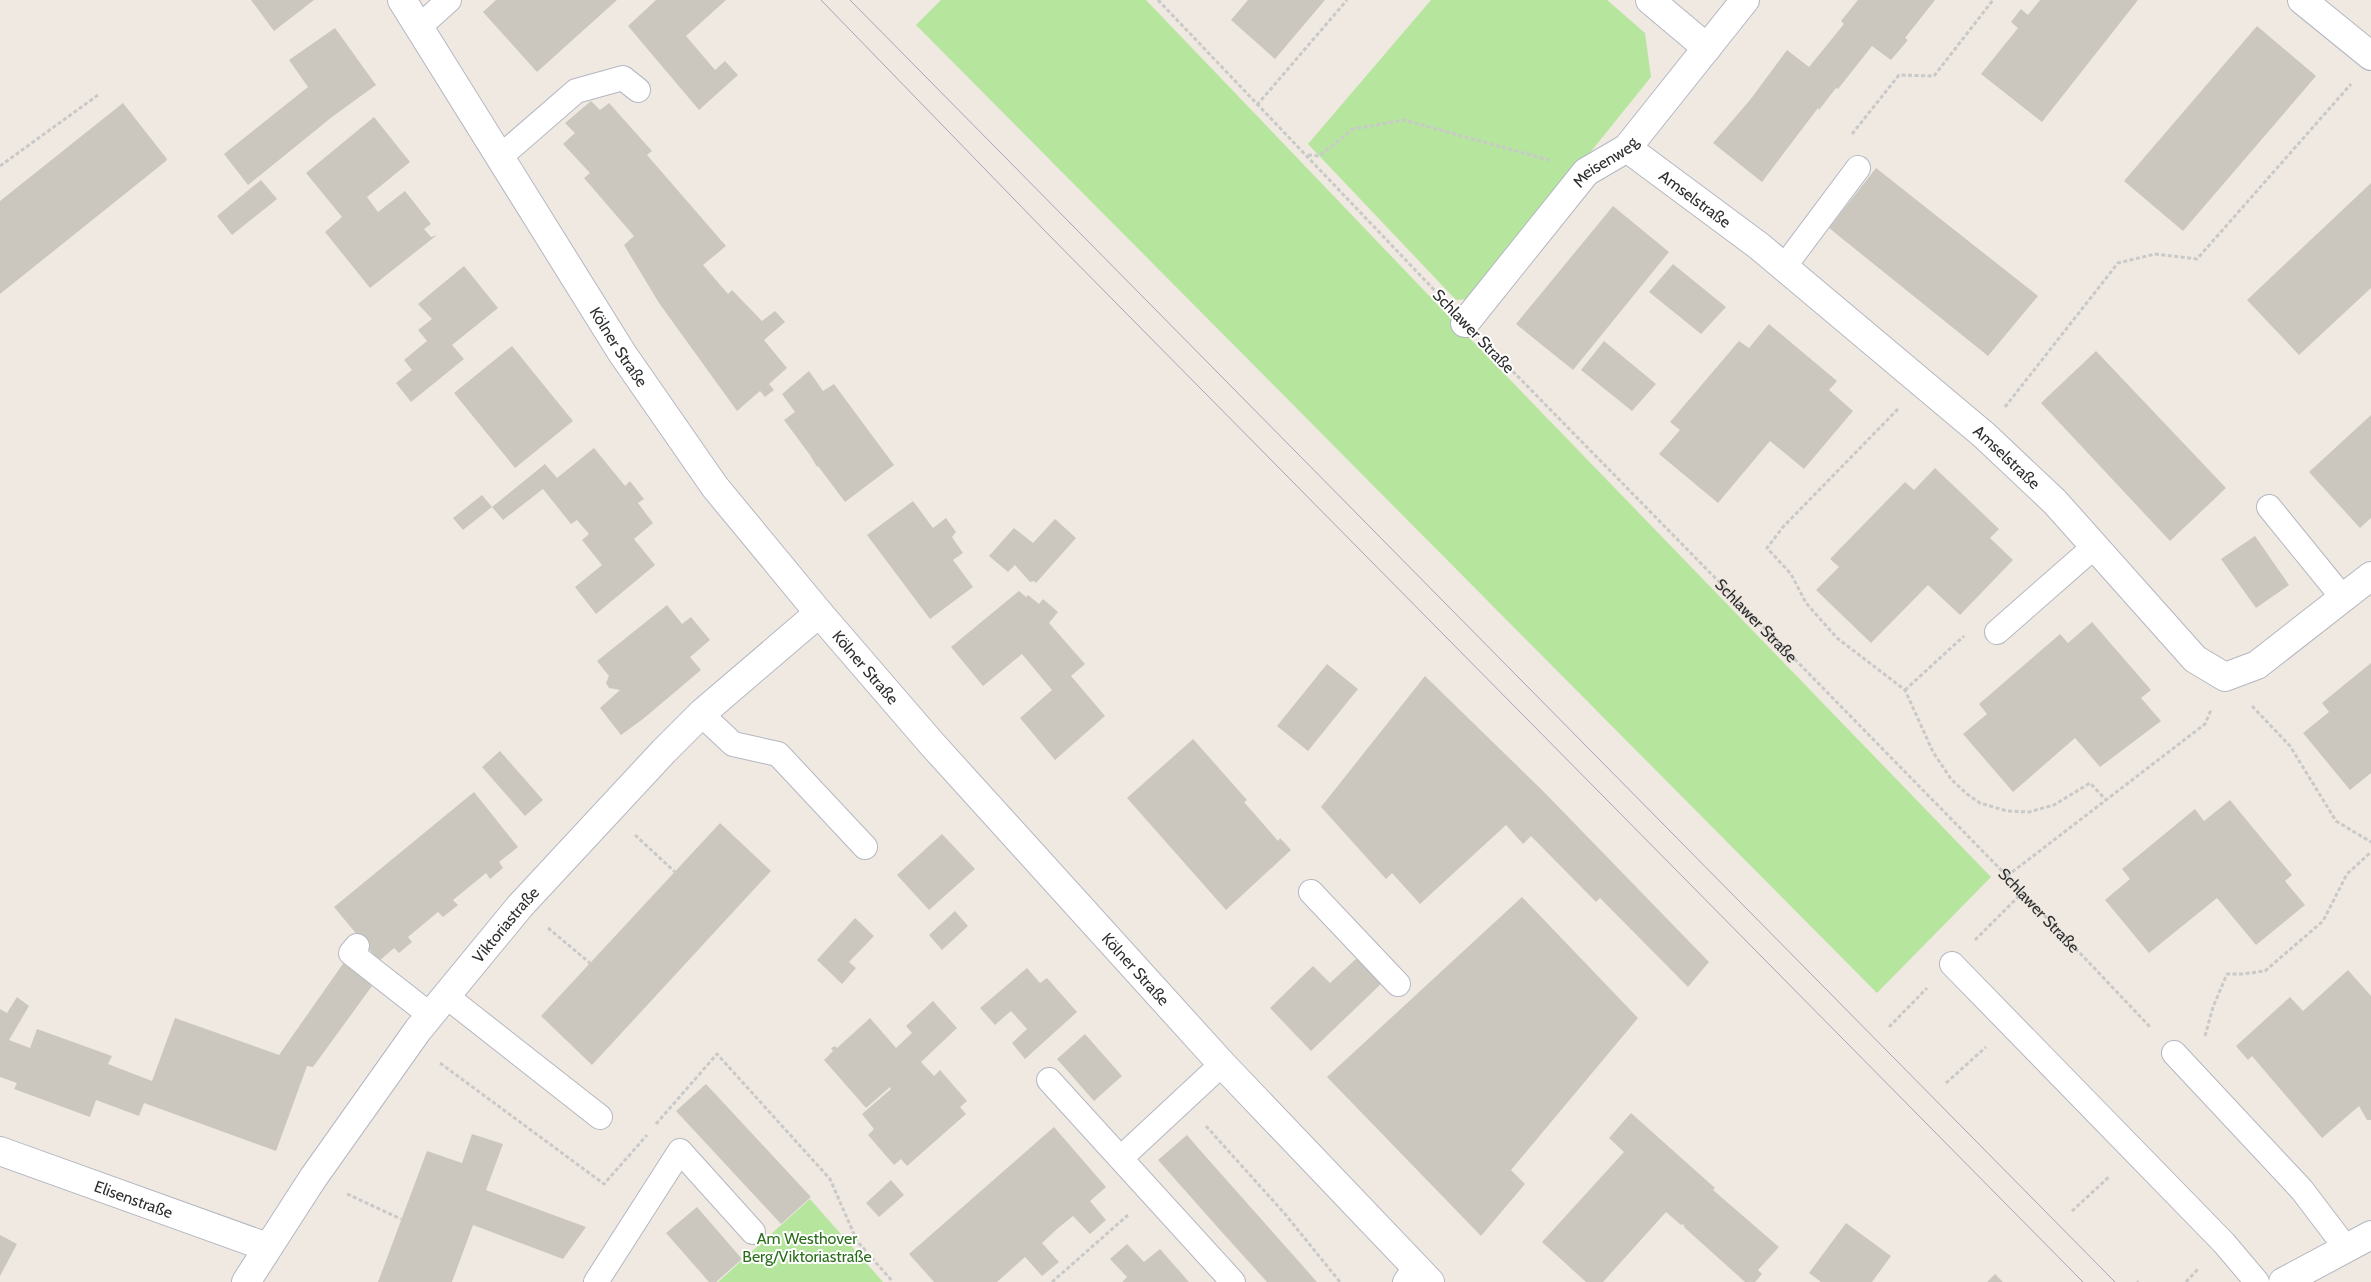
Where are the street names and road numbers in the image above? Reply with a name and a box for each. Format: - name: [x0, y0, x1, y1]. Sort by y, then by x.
- street label: Meisenweg: [1569, 132, 1643, 191]
- street label: Amselstraße: [1655, 166, 1735, 232]
- street label: Schlawer Straße: [1429, 285, 1518, 377]
- street label: Kölner Straße: [586, 304, 652, 391]
- street label: Amselstraße: [1970, 421, 2044, 493]
- street label: Schlawer Straße: [1711, 575, 1801, 666]
- street label: Kölner Straße: [828, 627, 902, 708]
- street label: Schlawer Straße: [1994, 864, 2084, 957]
- street label: Viktoriastraße: [468, 883, 543, 967]
- street label: Kölner Straße: [1098, 929, 1173, 1010]
- street label: Elisenstraße: [92, 1177, 175, 1222]

